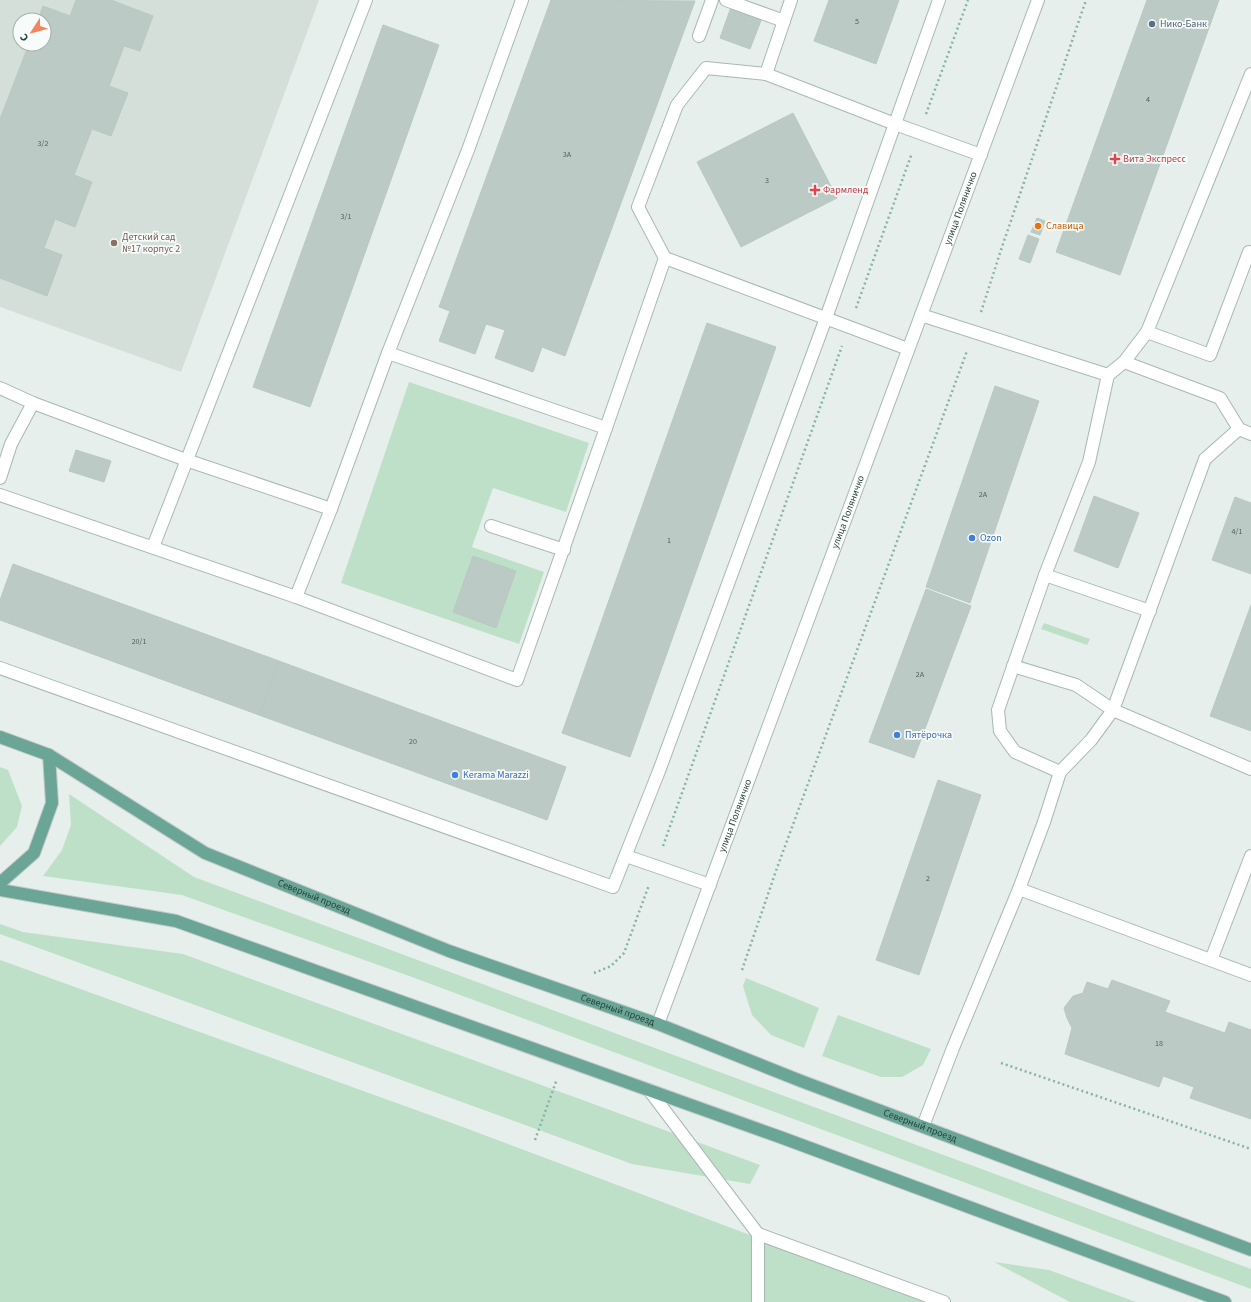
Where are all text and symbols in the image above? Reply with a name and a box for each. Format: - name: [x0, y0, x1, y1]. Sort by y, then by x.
- north arrow: [12, 12, 52, 52]
- house number: 5: [855, 16, 859, 27]
- place label: Нико-Банк: [1160, 17, 1207, 31]
- marker: Нико-Банк: [1147, 19, 1157, 29]
- text: С: [16, 30, 32, 45]
- house number: 4: [1146, 94, 1150, 105]
- house number: 3/2: [38, 138, 48, 149]
- house number: 3А: [563, 149, 572, 160]
- place label: Вита Экспресс: [1123, 152, 1186, 166]
- marker: Вита Экспресс: [1110, 154, 1120, 164]
- street label: улица Поляничко: [941, 170, 981, 247]
- house number: 3: [765, 175, 769, 186]
- place label: Фармленд: [823, 183, 869, 197]
- marker: Фармленд: [810, 185, 820, 195]
- house number: 3/1: [341, 211, 351, 222]
- place label: Славица: [1046, 219, 1083, 233]
- marker: Славица: [1033, 221, 1043, 231]
- place label: Детский сад №17 корпус 2: [122, 230, 180, 256]
- marker: Детский сад №17 корпус 2: [109, 238, 119, 248]
- street label: улица Поляничко: [828, 473, 868, 551]
- house number: 2А: [979, 489, 988, 500]
- house number: 4/1: [1232, 526, 1242, 537]
- place label: Ozon: [980, 531, 1002, 545]
- marker: Ozon: [967, 533, 977, 543]
- house number: 1: [667, 535, 671, 546]
- house number: 20/1: [132, 636, 146, 647]
- house number: 2А: [916, 669, 925, 680]
- place label: Пятёрочка: [905, 728, 952, 742]
- marker: Пятёрочка: [892, 730, 902, 740]
- house number: 20: [409, 736, 417, 747]
- place label: Kerama Marazzi: [463, 768, 529, 782]
- marker: Kerama Marazzi: [450, 770, 460, 780]
- street label: улица Поляничко: [715, 777, 755, 854]
- house number: 2: [926, 873, 930, 884]
- street label: Северный проезд: [275, 876, 353, 918]
- street label: Северный проезд: [579, 990, 657, 1030]
- house number: 18: [1155, 1038, 1163, 1049]
- street label: Северный проезд: [881, 1106, 960, 1146]

